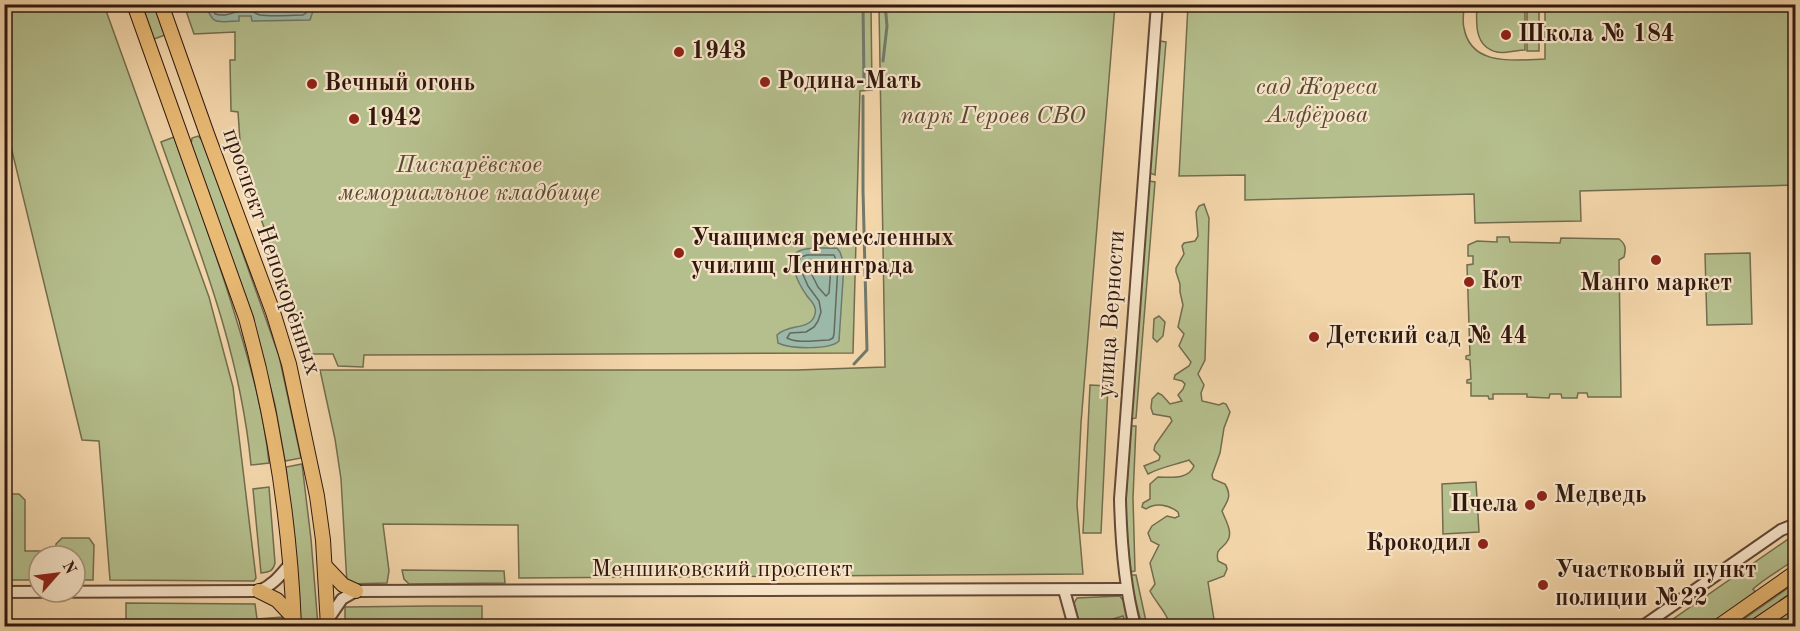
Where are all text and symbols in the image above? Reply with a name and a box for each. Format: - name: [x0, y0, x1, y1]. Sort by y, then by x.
- place label: Школа № 184: [1518, 23, 1675, 47]
- marker: Школа № 184: [1499, 28, 1513, 42]
- place label: 1943: [691, 40, 747, 64]
- marker: 1943: [672, 45, 686, 59]
- place label: Родина-Мать: [777, 70, 922, 94]
- place label: Вечный огонь: [324, 72, 475, 96]
- marker: Родина-Мать: [758, 75, 772, 89]
- park label: сад Жореса Алфёрова: [1256, 76, 1378, 128]
- marker: Вечный огонь: [305, 77, 319, 91]
- park label: парк Героев СВО: [900, 105, 1086, 129]
- place label: 1942: [366, 107, 422, 131]
- marker: 1942: [347, 112, 361, 126]
- street label: проспект Непокорённых: [217, 126, 325, 378]
- park label: Пискарёвское мемориальное кладбище: [338, 154, 600, 206]
- place label: Учащимся ремесленных училищ Ленинграда: [691, 227, 954, 279]
- street label: улица Верности: [1094, 229, 1130, 399]
- marker: Учащимся ремесленных училищ Ленинграда: [672, 246, 686, 260]
- marker: Манго маркет: [1649, 253, 1663, 267]
- place label: Кот: [1481, 270, 1522, 294]
- place label: Манго маркет: [1580, 272, 1732, 296]
- marker: Кот: [1462, 275, 1476, 289]
- place label: Детский сад № 44: [1326, 325, 1528, 349]
- marker: Детский сад № 44: [1307, 330, 1321, 344]
- place label: Медведь: [1554, 484, 1647, 508]
- marker: Медведь: [1535, 489, 1549, 503]
- place label: Пчела: [1450, 493, 1518, 517]
- marker: Пчела: [1523, 498, 1537, 512]
- place label: Крокодил: [1366, 532, 1471, 556]
- marker: Крокодил: [1476, 537, 1490, 551]
- north arrow: [27, 544, 87, 604]
- street label: Меншиковский проспект: [591, 558, 853, 582]
- text: N: [59, 559, 79, 578]
- place label: Участковый пункт полиции №22: [1555, 559, 1757, 611]
- marker: Участковый пункт полиции №22: [1536, 578, 1550, 592]

